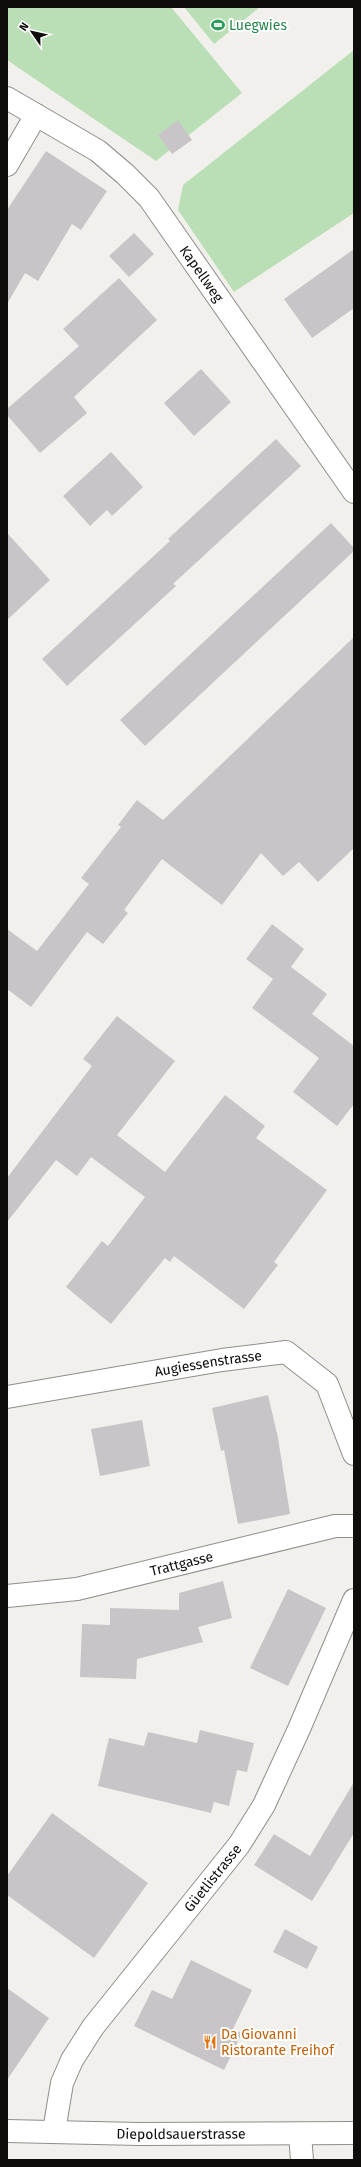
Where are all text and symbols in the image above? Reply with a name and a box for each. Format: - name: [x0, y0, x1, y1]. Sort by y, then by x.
- north arrow: [12, 12, 52, 52]
- sports icon: Luegwies: [210, 17, 226, 33]
- place label: Luegwies: [229, 17, 287, 34]
- text: N: [17, 20, 32, 33]
- street label: Kapellweg: [176, 242, 228, 306]
- street label: Augiessenstrasse: [153, 1347, 263, 1380]
- street label: Trattgasse: [148, 1548, 215, 1579]
- street label: Güetlistrasse: [180, 1841, 245, 1915]
- place label: Da Giovanni Ristorante Freihof: [221, 2026, 335, 2059]
- restaurant icon: Da Giovanni Ristorante Freihof: [202, 2034, 218, 2050]
- street label: Diepoldsauerstrasse: [116, 2125, 246, 2143]

